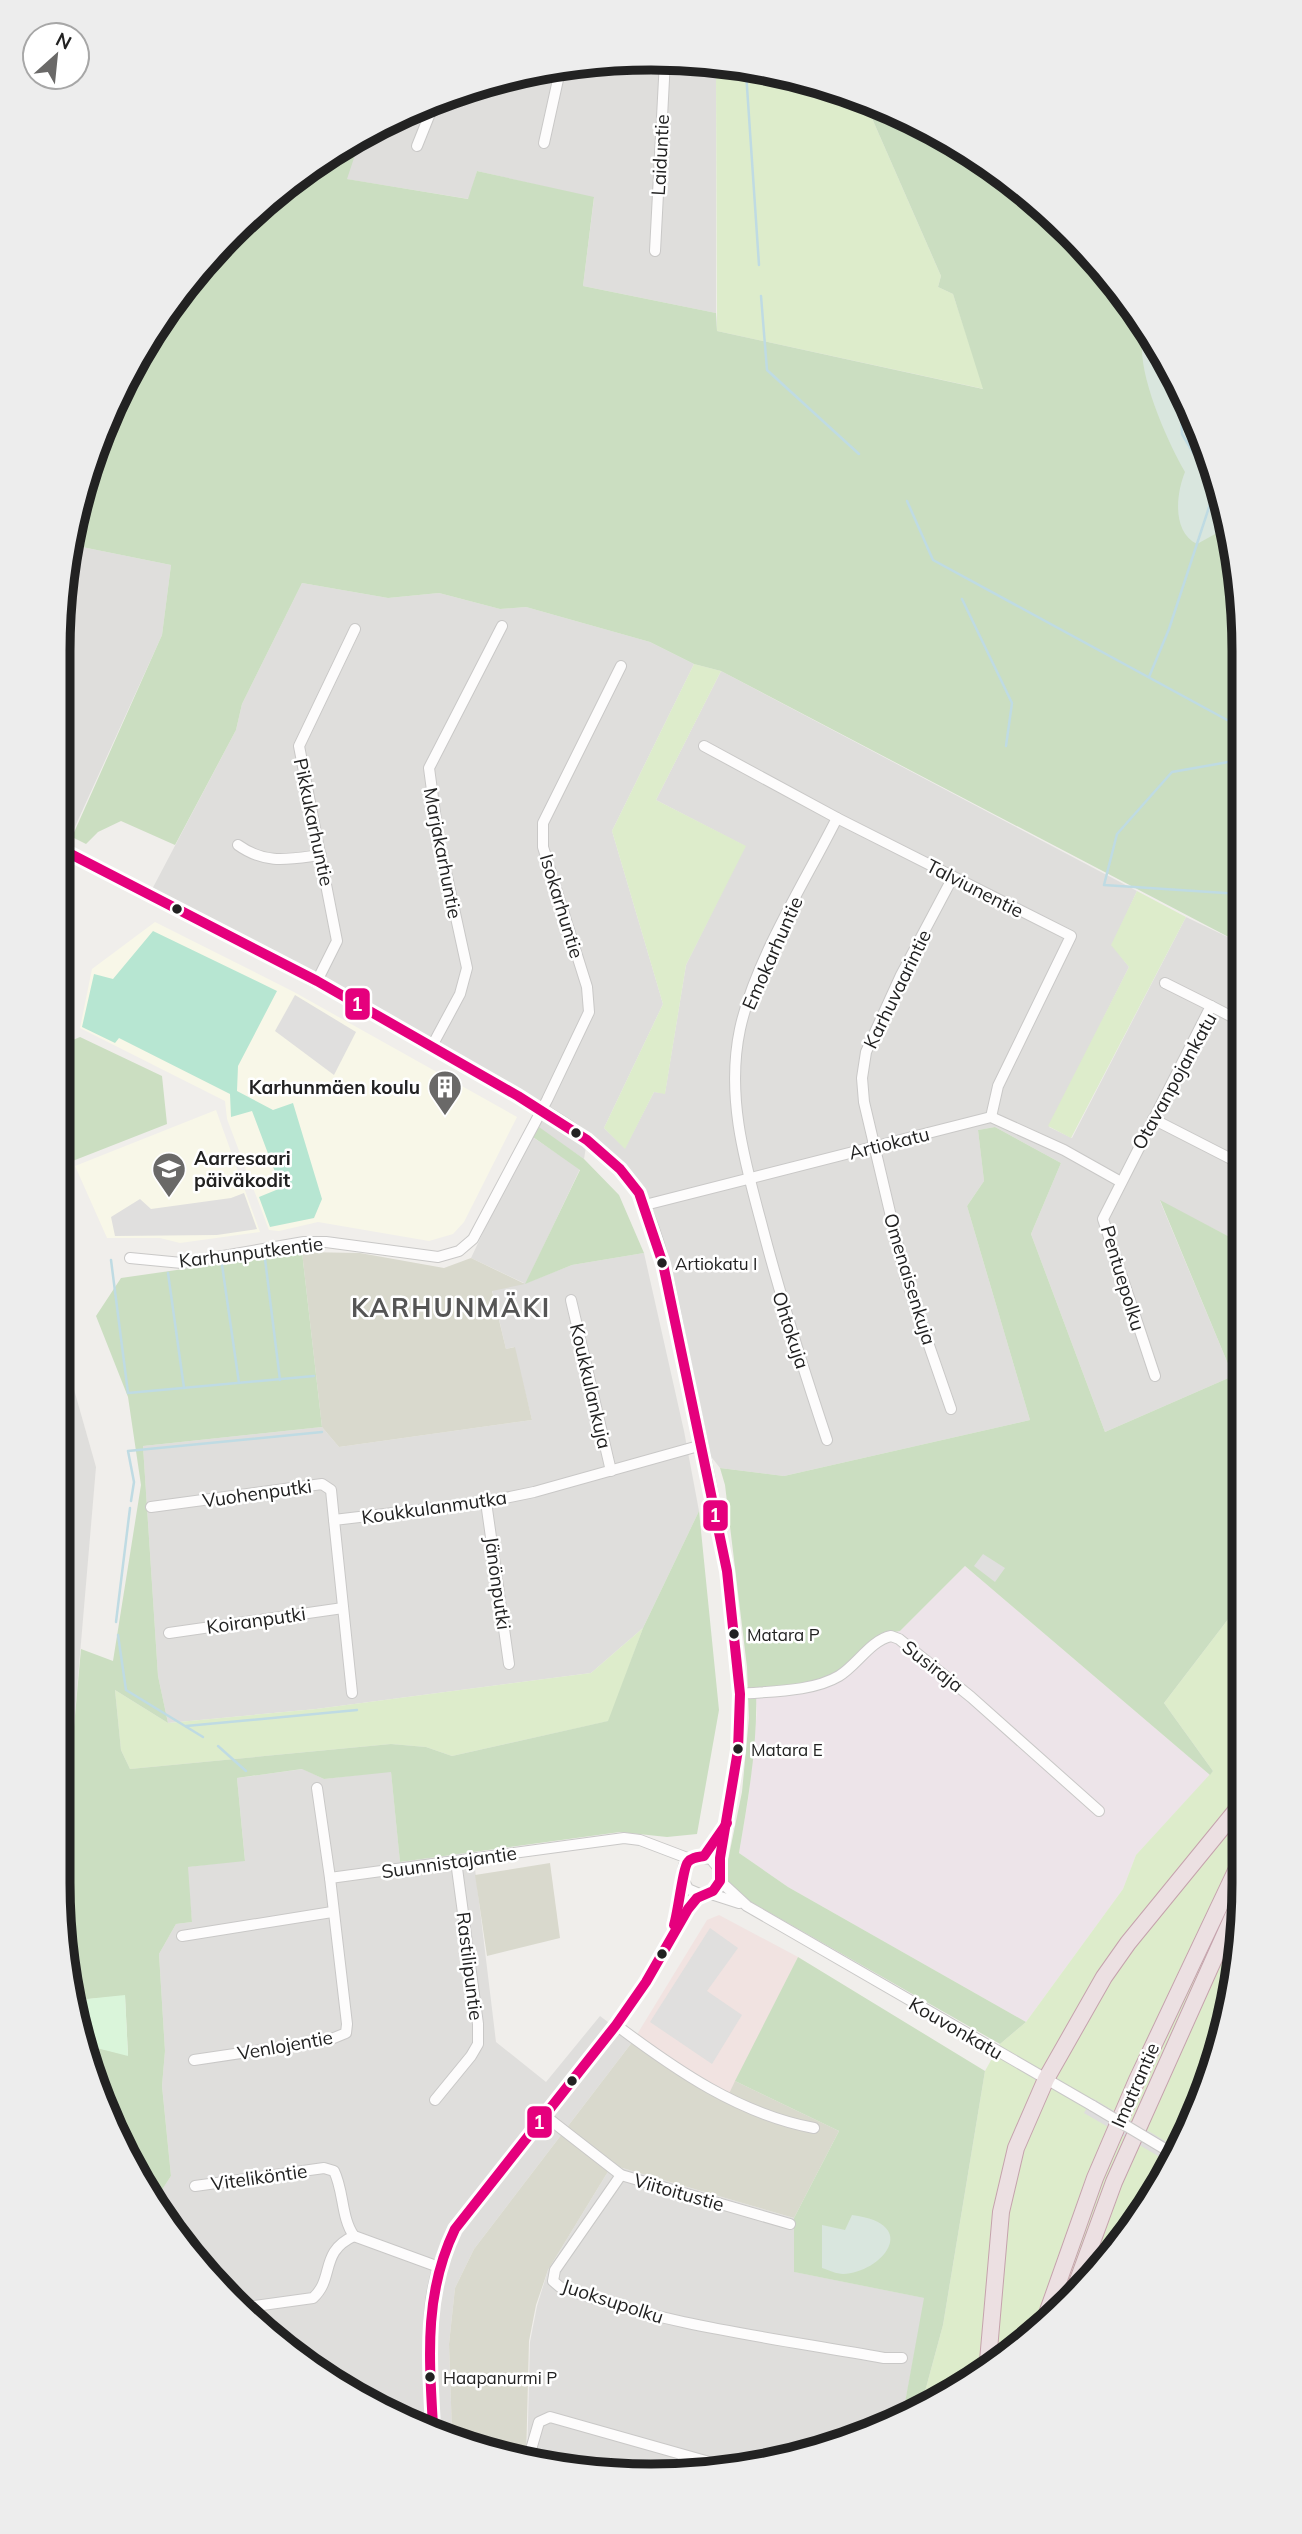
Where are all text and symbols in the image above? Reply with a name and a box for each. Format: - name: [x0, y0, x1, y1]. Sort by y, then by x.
- north arrow: [21, 21, 91, 91]
- text: N: [52, 27, 76, 55]
- street label: Laiduntie: [646, 114, 674, 196]
- street label: Pikkukarhuntie: [289, 756, 339, 888]
- street label: Marjakarhuntie: [419, 785, 467, 921]
- street label: Isokarhuntie: [535, 851, 589, 961]
- street label: Talviunentie: [922, 853, 1028, 923]
- street label: Emokarhuntie: [736, 893, 808, 1013]
- unlabelled marker: [170, 902, 184, 916]
- street label: Karhuvaarintie: [858, 926, 936, 1052]
- line badge: 1: [344, 987, 371, 1021]
- text: 1: [351, 992, 363, 1016]
- street label: Otavanpojankatu: [1126, 1008, 1222, 1154]
- building icon: Karhunmäen koulu: [426, 1068, 464, 1117]
- place label: Karhunmäen koulu: [249, 1075, 420, 1099]
- street label: Artiokatu: [846, 1121, 932, 1165]
- unlabelled marker: [569, 1126, 583, 1140]
- place label: Aarresaari päiväkodit: [194, 1146, 291, 1192]
- school or university icon: Aarresaari päiväkodit: [150, 1150, 188, 1199]
- street label: Omenaisenkuja: [879, 1210, 941, 1348]
- street label: Pentuepolku: [1096, 1222, 1150, 1334]
- street label: Karhunputkentie: [178, 1231, 324, 1273]
- place label: Artiokatu I: [675, 1253, 757, 1274]
- marker: Artiokatu I: [655, 1256, 669, 1270]
- street label: Ohtokuja: [767, 1288, 815, 1372]
- district label: KARHUNMÄKI: [351, 1291, 551, 1324]
- street label: Koukkulankuja: [565, 1321, 617, 1451]
- street label: Vuohenputki: [201, 1473, 313, 1513]
- street label: Koukkulanmutka: [360, 1485, 508, 1529]
- line badge: 1: [702, 1499, 729, 1532]
- text: 1: [709, 1503, 721, 1527]
- street label: Jänönputki: [480, 1535, 516, 1631]
- street label: Koiranputki: [205, 1601, 307, 1639]
- place label: Matara P: [747, 1624, 820, 1645]
- marker: Matara P: [727, 1627, 741, 1641]
- street label: Susiraja: [898, 1635, 968, 1697]
- place label: Matara E: [751, 1739, 823, 1760]
- marker: Matara E: [731, 1742, 745, 1756]
- street label: Suunnistajantie: [380, 1841, 518, 1883]
- street label: Rastilipuntie: [451, 1910, 489, 2022]
- unlabelled marker: [655, 1947, 669, 1961]
- street label: Kouvonkatu: [905, 1992, 1007, 2064]
- street label: Venlojentie: [235, 2025, 335, 2065]
- street label: Imatrantie: [1106, 2039, 1164, 2131]
- unlabelled marker: [565, 2074, 579, 2088]
- line badge: 1: [526, 2105, 553, 2139]
- text: 1: [533, 2110, 545, 2134]
- street label: Viteliköntie: [209, 2158, 309, 2196]
- street label: Viitoitustie: [631, 2168, 727, 2216]
- street label: Juoksupolku: [559, 2273, 667, 2329]
- place label: Haapanurmi P: [443, 2367, 557, 2388]
- marker: Haapanurmi P: [423, 2370, 437, 2384]

